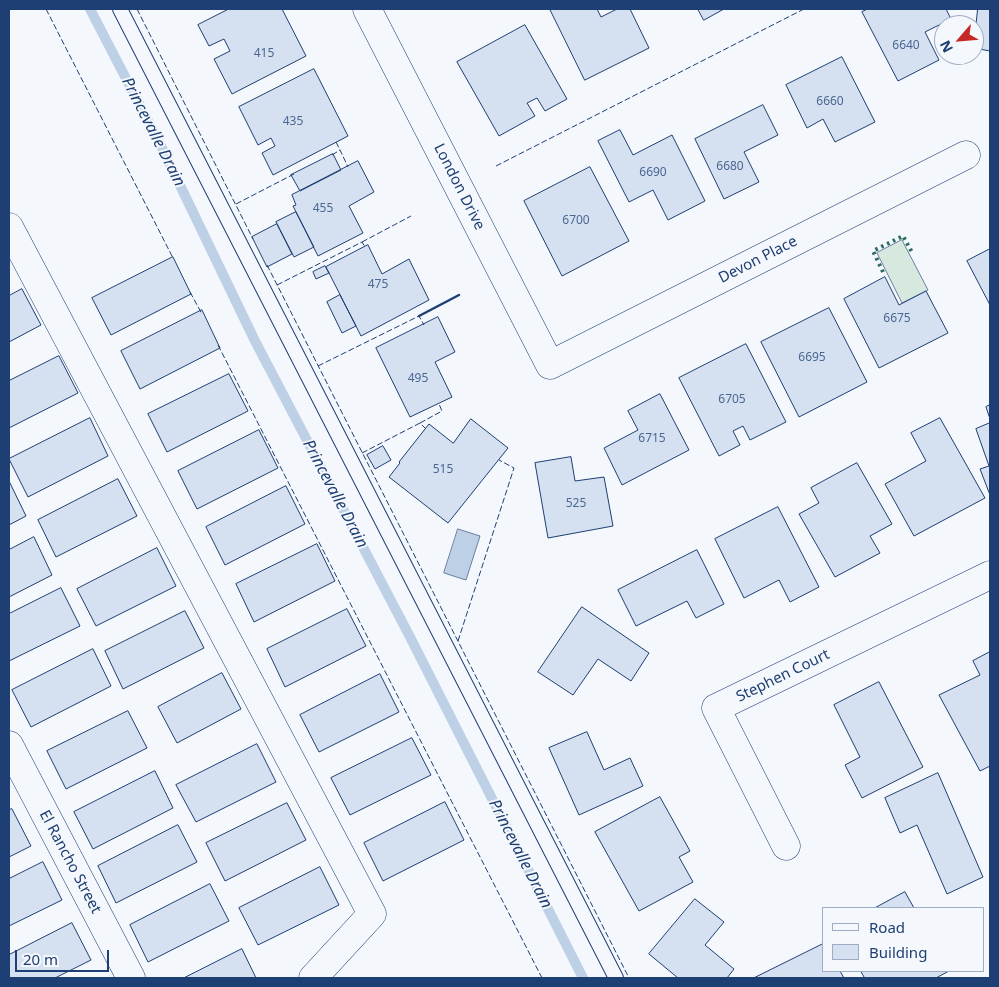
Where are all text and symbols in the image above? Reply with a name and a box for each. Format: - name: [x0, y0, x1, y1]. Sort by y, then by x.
- north arrow: [934, 15, 984, 65]
- text: N: [935, 37, 957, 56]
- house number: 6640: [892, 39, 920, 53]
- house number: 415: [254, 47, 274, 61]
- water label: Princevalle Drain: [117, 74, 189, 190]
- house number: 6660: [816, 95, 844, 109]
- house number: 435: [283, 115, 303, 129]
- street label: London Drive: [429, 141, 489, 233]
- house number: 6680: [716, 160, 744, 174]
- house number: 6690: [639, 166, 667, 180]
- house number: 455: [313, 202, 333, 216]
- house number: 6700: [562, 214, 590, 228]
- street label: Devon Place: [716, 232, 800, 288]
- house number: 475: [368, 278, 388, 292]
- house number: 6675: [883, 312, 911, 326]
- house number: 6695: [798, 351, 826, 365]
- house number: 495: [408, 372, 428, 386]
- house number: 6705: [718, 393, 746, 407]
- house number: 6715: [638, 432, 666, 446]
- water label: Princevalle Drain: [298, 437, 372, 551]
- house number: 515: [433, 463, 453, 477]
- house number: 525: [566, 497, 586, 511]
- street label: Stephen Court: [733, 646, 833, 706]
- water label: Princevalle Drain: [484, 796, 556, 912]
- street label: El Rancho Street: [35, 807, 105, 917]
- legend: [822, 907, 984, 972]
- text: Road: [869, 917, 905, 937]
- scale bar: [18, 940, 111, 972]
- text: Building: [869, 942, 927, 962]
- text: 20 m: [23, 949, 58, 969]

